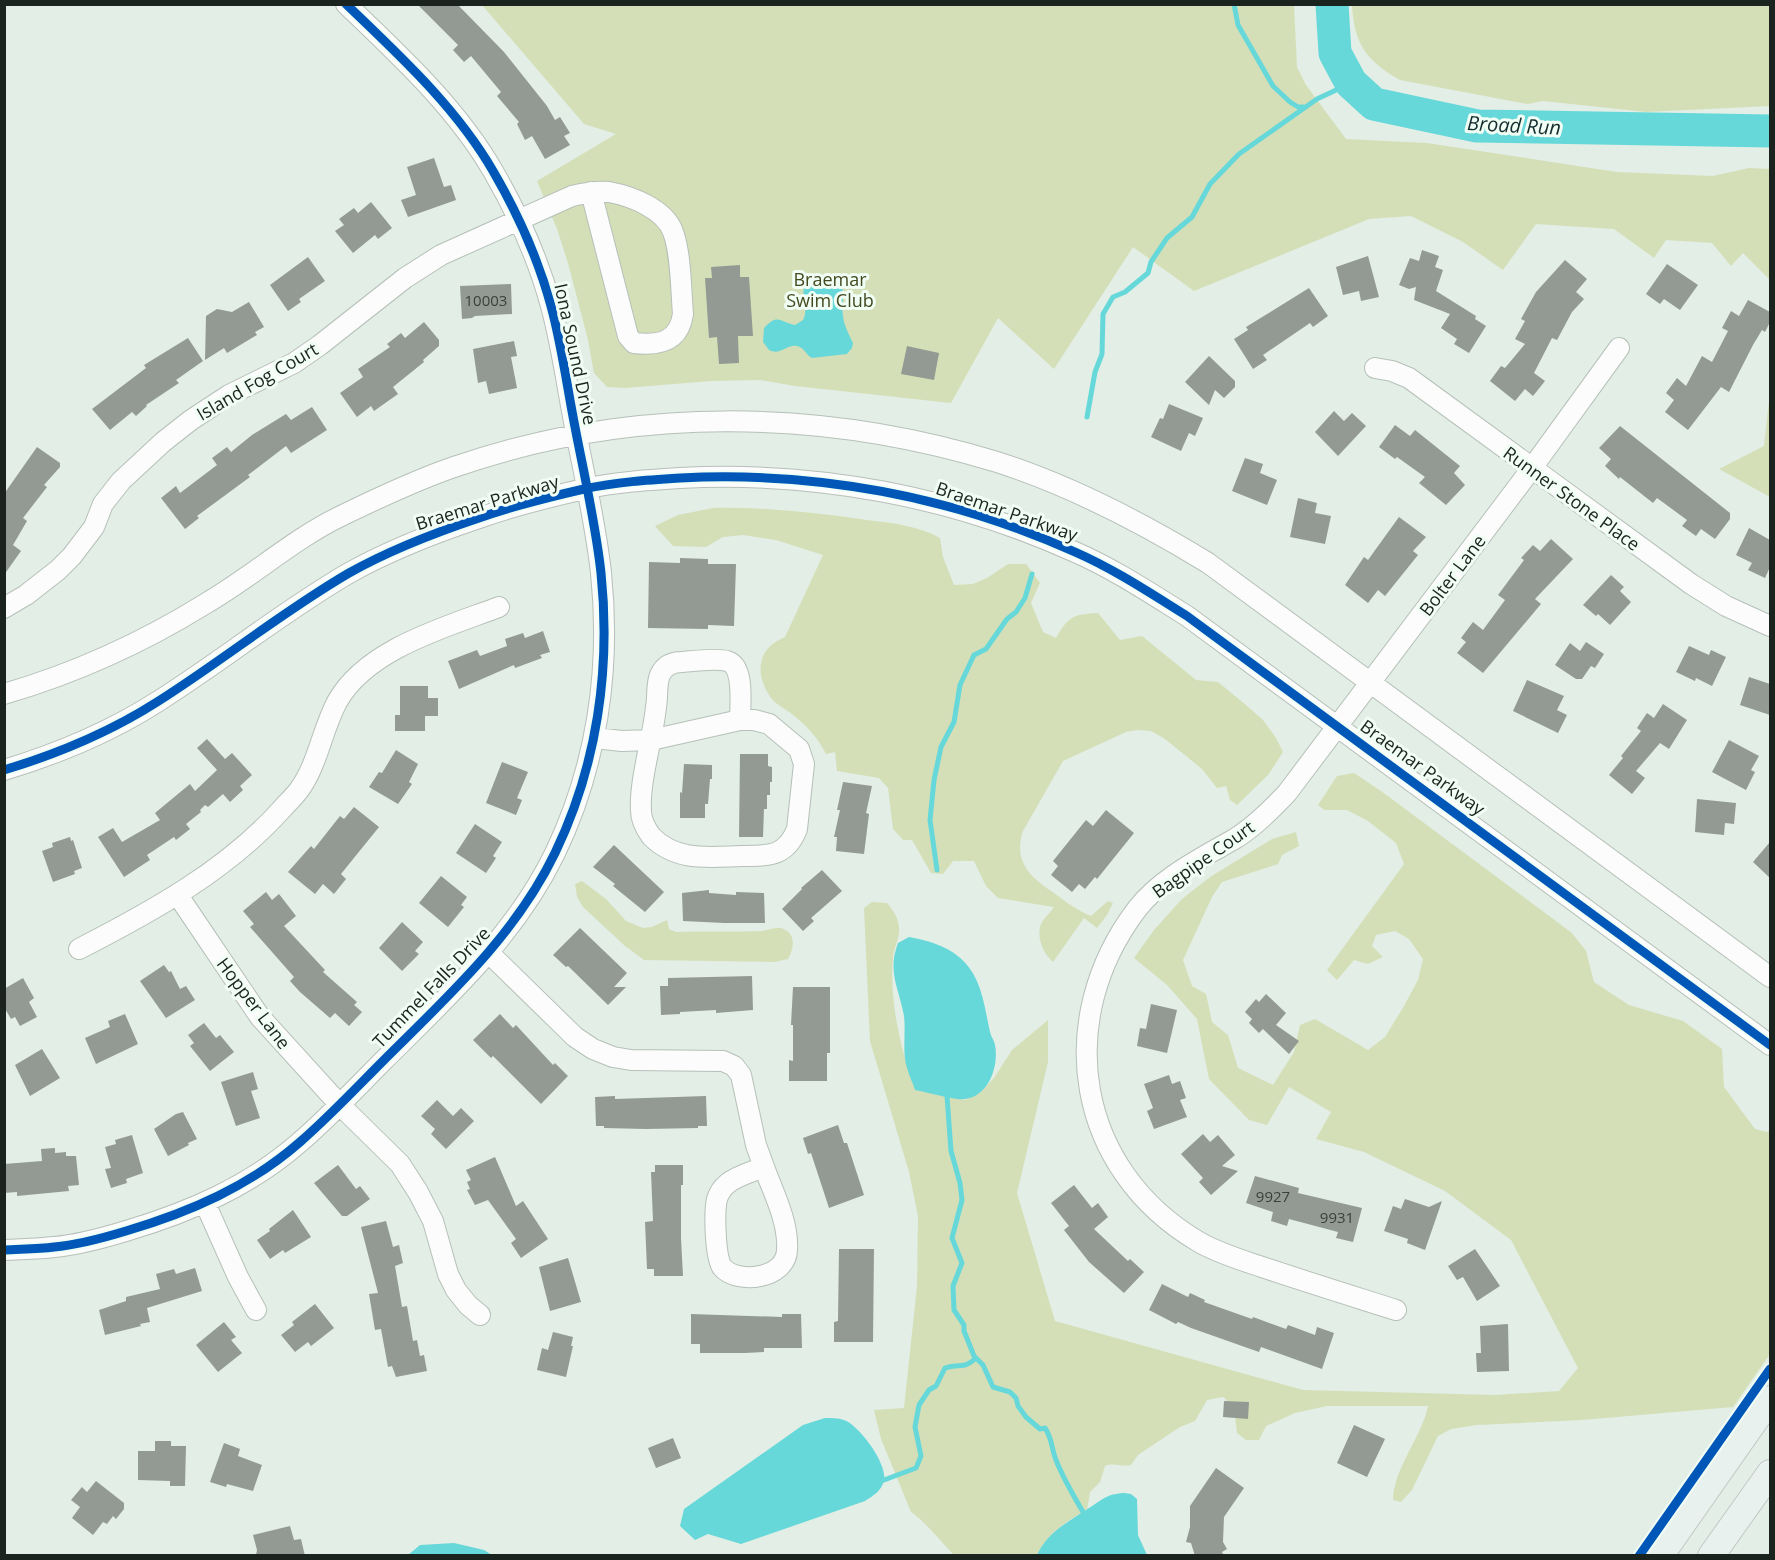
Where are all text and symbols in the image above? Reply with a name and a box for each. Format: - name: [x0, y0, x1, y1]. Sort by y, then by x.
- water label: Broad Run: [1467, 109, 1561, 141]
- park label: Braemar Swim Club: [786, 267, 874, 312]
- street label: Iona Sound Drive: [549, 281, 603, 427]
- house number: 10003: [465, 290, 507, 310]
- street label: Island Fog Court: [192, 336, 322, 426]
- street label: Runner Stone Place: [1499, 440, 1645, 556]
- street label: Braemar Parkway: [413, 469, 562, 535]
- street label: Braemar Parkway: [933, 475, 1082, 547]
- street label: Bolter Lane: [1413, 529, 1491, 621]
- street label: Braemar Parkway: [1356, 714, 1491, 821]
- street label: Bagpipe Court: [1147, 815, 1259, 903]
- street label: Tummel Falls Drive: [367, 921, 495, 1053]
- street label: Hopper Lane: [212, 952, 296, 1054]
- house number: 9927: [1256, 1186, 1290, 1206]
- house number: 9931: [1320, 1207, 1354, 1227]

